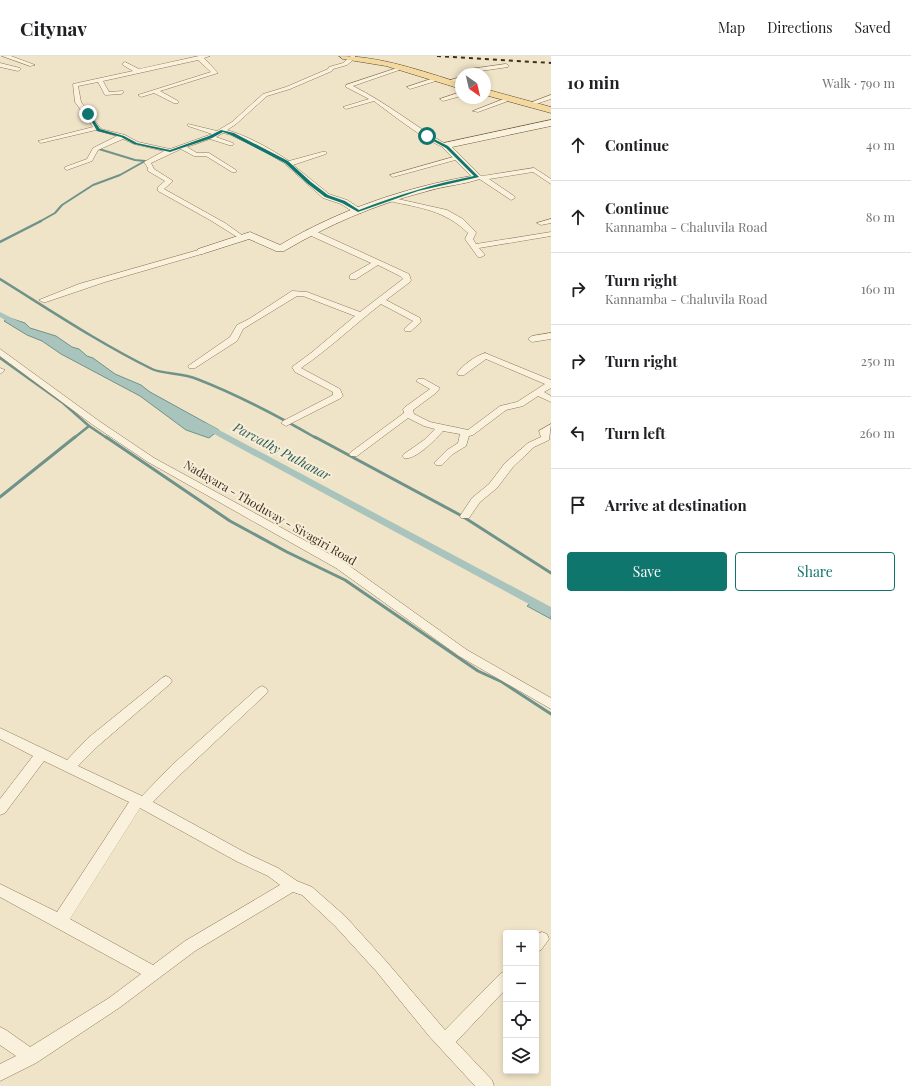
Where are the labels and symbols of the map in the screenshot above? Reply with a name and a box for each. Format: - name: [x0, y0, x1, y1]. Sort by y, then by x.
- north arrow: [455, 68, 491, 104]
- route end: [79, 105, 97, 123]
- route start: [418, 127, 436, 145]
- water label: Parvathy Puthanar: [230, 417, 334, 484]
- street label: Nadayara - Thoduvay - Sivagiri Road: [181, 456, 360, 568]

